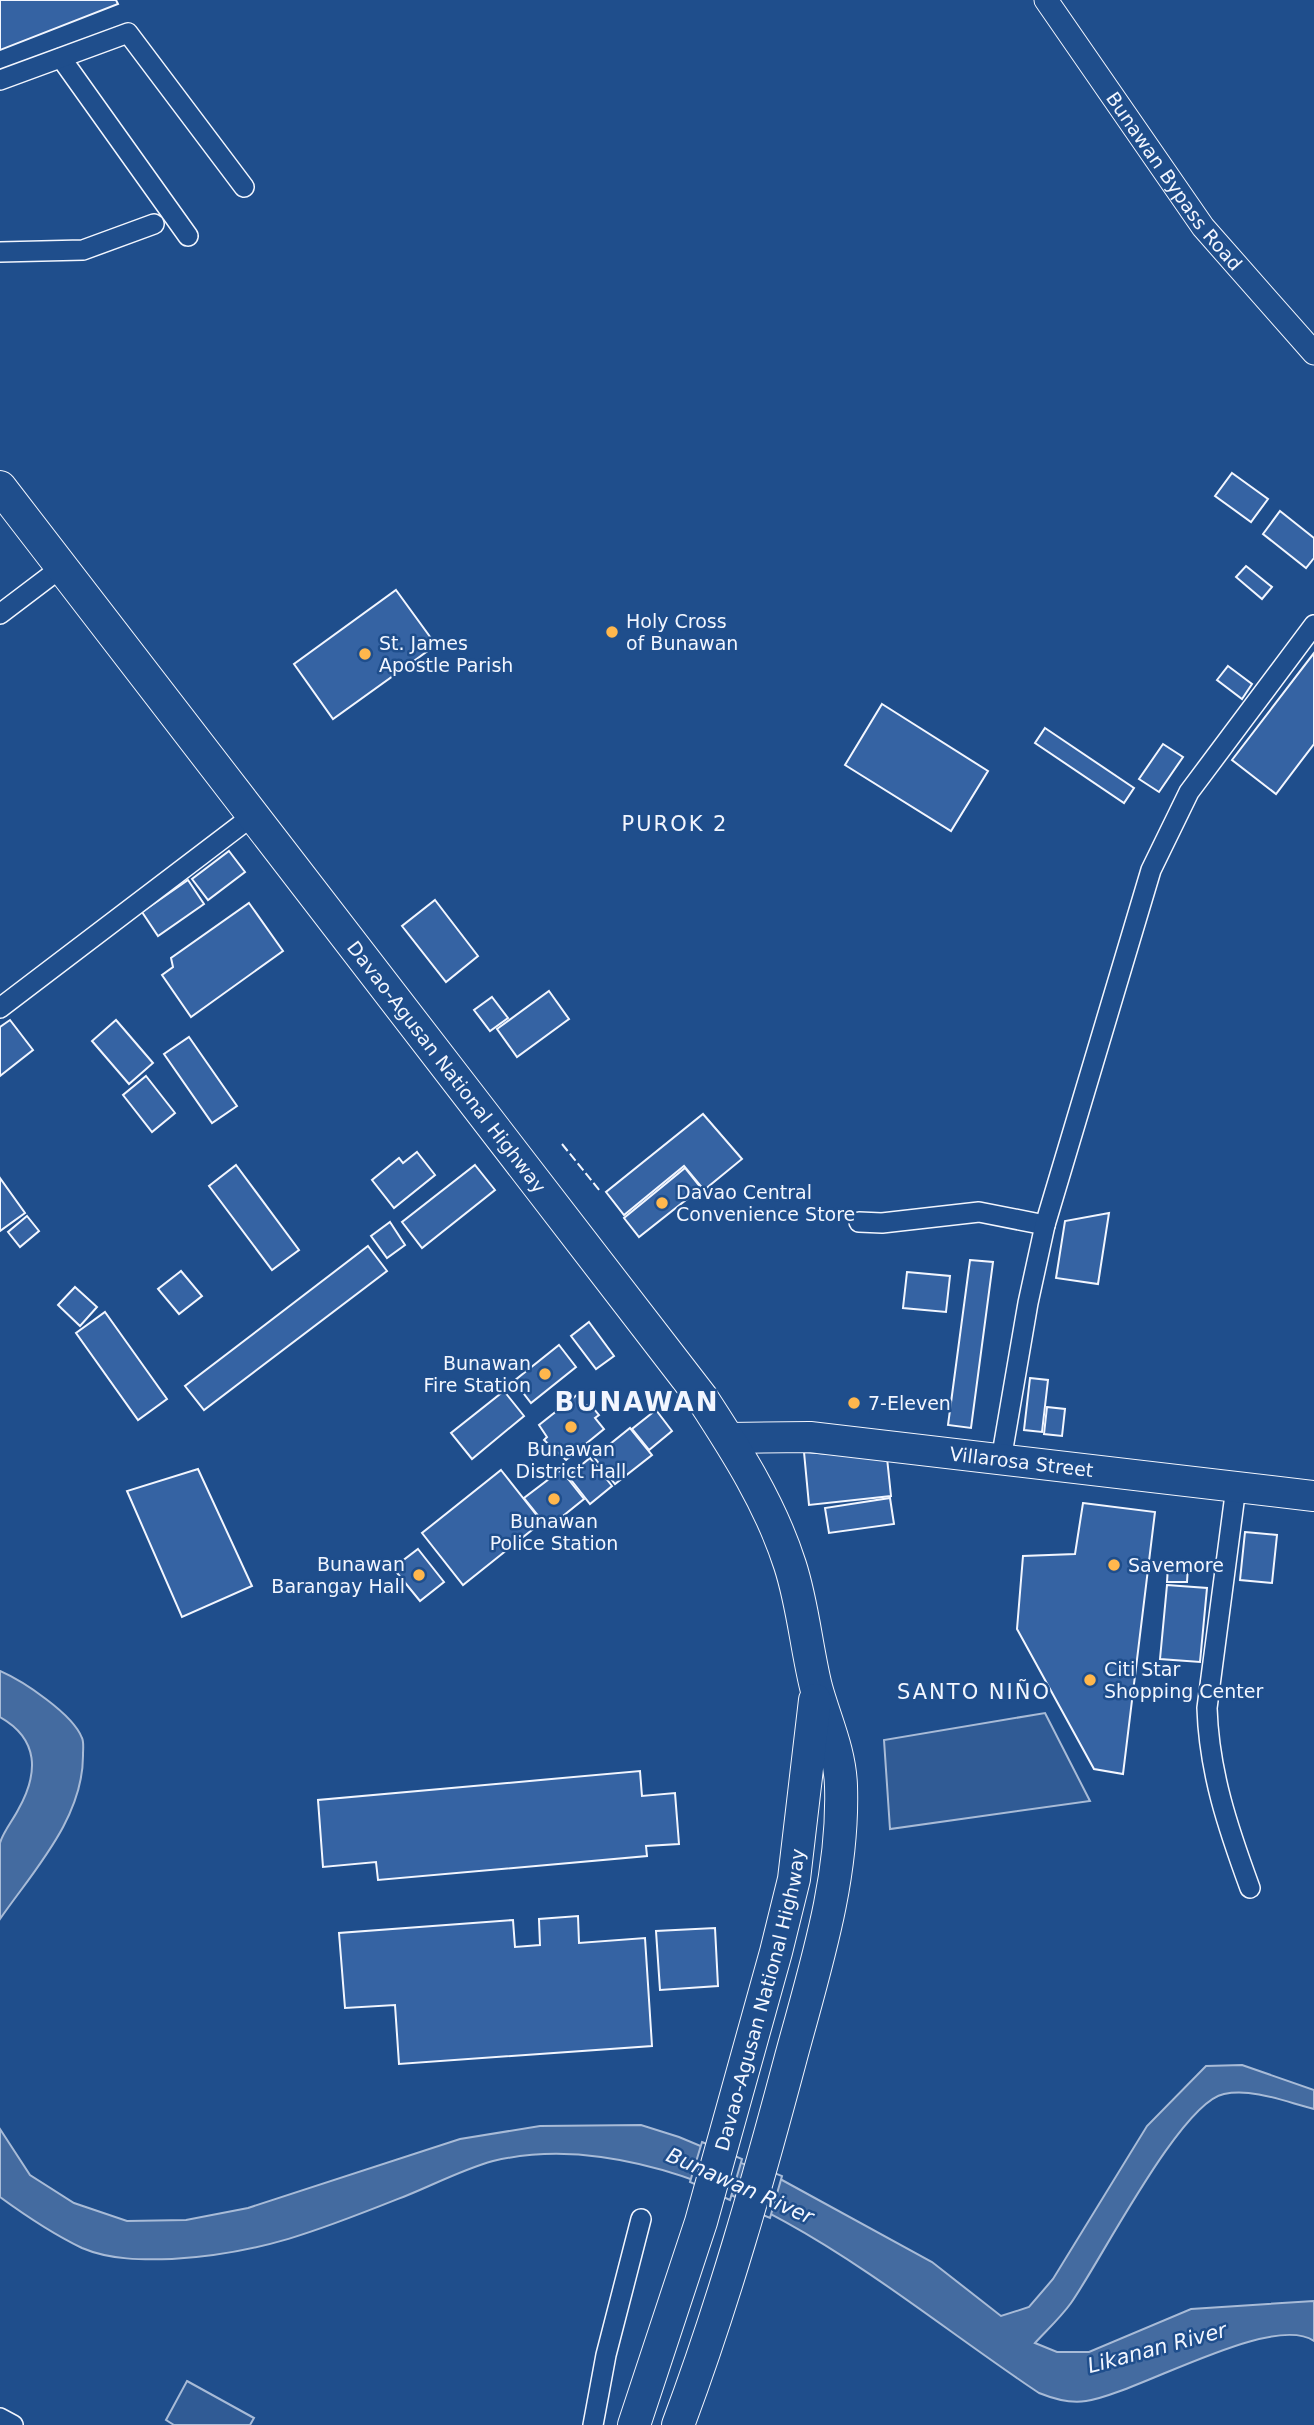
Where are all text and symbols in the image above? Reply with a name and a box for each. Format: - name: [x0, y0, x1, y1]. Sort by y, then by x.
- street label: Bunawan Bypass Road: [1102, 88, 1247, 275]
- place label: Holy Cross of Bunawan: [626, 610, 738, 654]
- marker: Holy Cross of Bunawan: [604, 624, 620, 640]
- place label: St. James Apostle Parish: [379, 632, 513, 676]
- marker: St. James Apostle Parish: [357, 646, 373, 662]
- district label: PUROK 2: [622, 812, 728, 836]
- street label: Davao-Agusan National Highway: [343, 937, 551, 1197]
- place label: Davao Central Convenience Store: [676, 1181, 855, 1225]
- marker: Davao Central Convenience Store: [654, 1195, 670, 1211]
- place label: Bunawan Fire Station: [424, 1352, 531, 1396]
- marker: Bunawan Fire Station: [537, 1366, 553, 1382]
- district label: BUNAWAN: [554, 1387, 720, 1417]
- place label: 7-Eleven: [868, 1392, 951, 1414]
- marker: 7-Eleven: [846, 1395, 862, 1411]
- marker: Bunawan District Hall: [563, 1419, 579, 1435]
- place label: Bunawan District Hall: [516, 1438, 626, 1482]
- street label: Villarosa Street: [949, 1442, 1095, 1481]
- marker: Bunawan Police Station: [546, 1491, 562, 1507]
- place label: Bunawan Police Station: [490, 1510, 618, 1554]
- place label: Bunawan Barangay Hall: [271, 1553, 405, 1597]
- place label: Savemore: [1128, 1554, 1224, 1576]
- marker: Savemore: [1106, 1557, 1122, 1573]
- marker: Bunawan Barangay Hall: [411, 1567, 427, 1583]
- place label: Citi Star Shopping Center: [1104, 1658, 1263, 1702]
- marker: Citi Star Shopping Center: [1082, 1672, 1098, 1688]
- district label: SANTO NIÑO: [897, 1678, 1051, 1704]
- street label: Davao-Agusan National Highway: [710, 1847, 809, 2153]
- water label: Bunawan River: [663, 2143, 818, 2230]
- water label: Likanan River: [1085, 2318, 1231, 2378]

